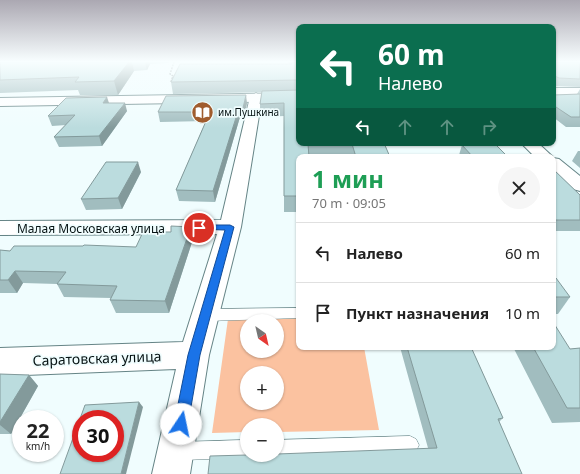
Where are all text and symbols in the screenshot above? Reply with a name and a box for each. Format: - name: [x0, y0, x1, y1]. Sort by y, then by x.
- text: 60 m: [378, 35, 445, 73]
- icon: left: [312, 40, 364, 92]
- text: Налево: [378, 71, 443, 95]
- library icon: им.Пушкина: [190, 99, 216, 125]
- place label: им.Пушкина: [218, 105, 279, 119]
- icon: left: [352, 116, 374, 138]
- icon: ahead: [394, 116, 416, 138]
- icon: ahead: [436, 116, 458, 138]
- icon: right: [478, 116, 500, 138]
- text: 1 мин: [312, 162, 384, 195]
- button: close: [498, 167, 540, 209]
- text: 70 m · 09:05: [312, 194, 386, 212]
- pin: [182, 211, 216, 245]
- icon: arrive: [188, 217, 210, 239]
- street label: Малая Московская улица: [17, 220, 165, 237]
- icon: left: [312, 242, 334, 264]
- text: Налево: [346, 243, 403, 263]
- text: 60 m: [505, 243, 540, 263]
- icon: arrive: [312, 302, 334, 324]
- text: Пункт назначения: [346, 303, 489, 323]
- text: 10 m: [505, 303, 540, 323]
- north arrow: [240, 314, 284, 358]
- map controls: [240, 314, 284, 462]
- street label: Саратовская улица: [32, 346, 162, 370]
- button: +: [240, 366, 284, 410]
- position arrow: [160, 403, 202, 445]
- speed limit sign: 30: [72, 410, 124, 462]
- text: 22: [27, 417, 49, 444]
- button: −: [240, 418, 284, 462]
- text: km/h: [26, 439, 50, 453]

